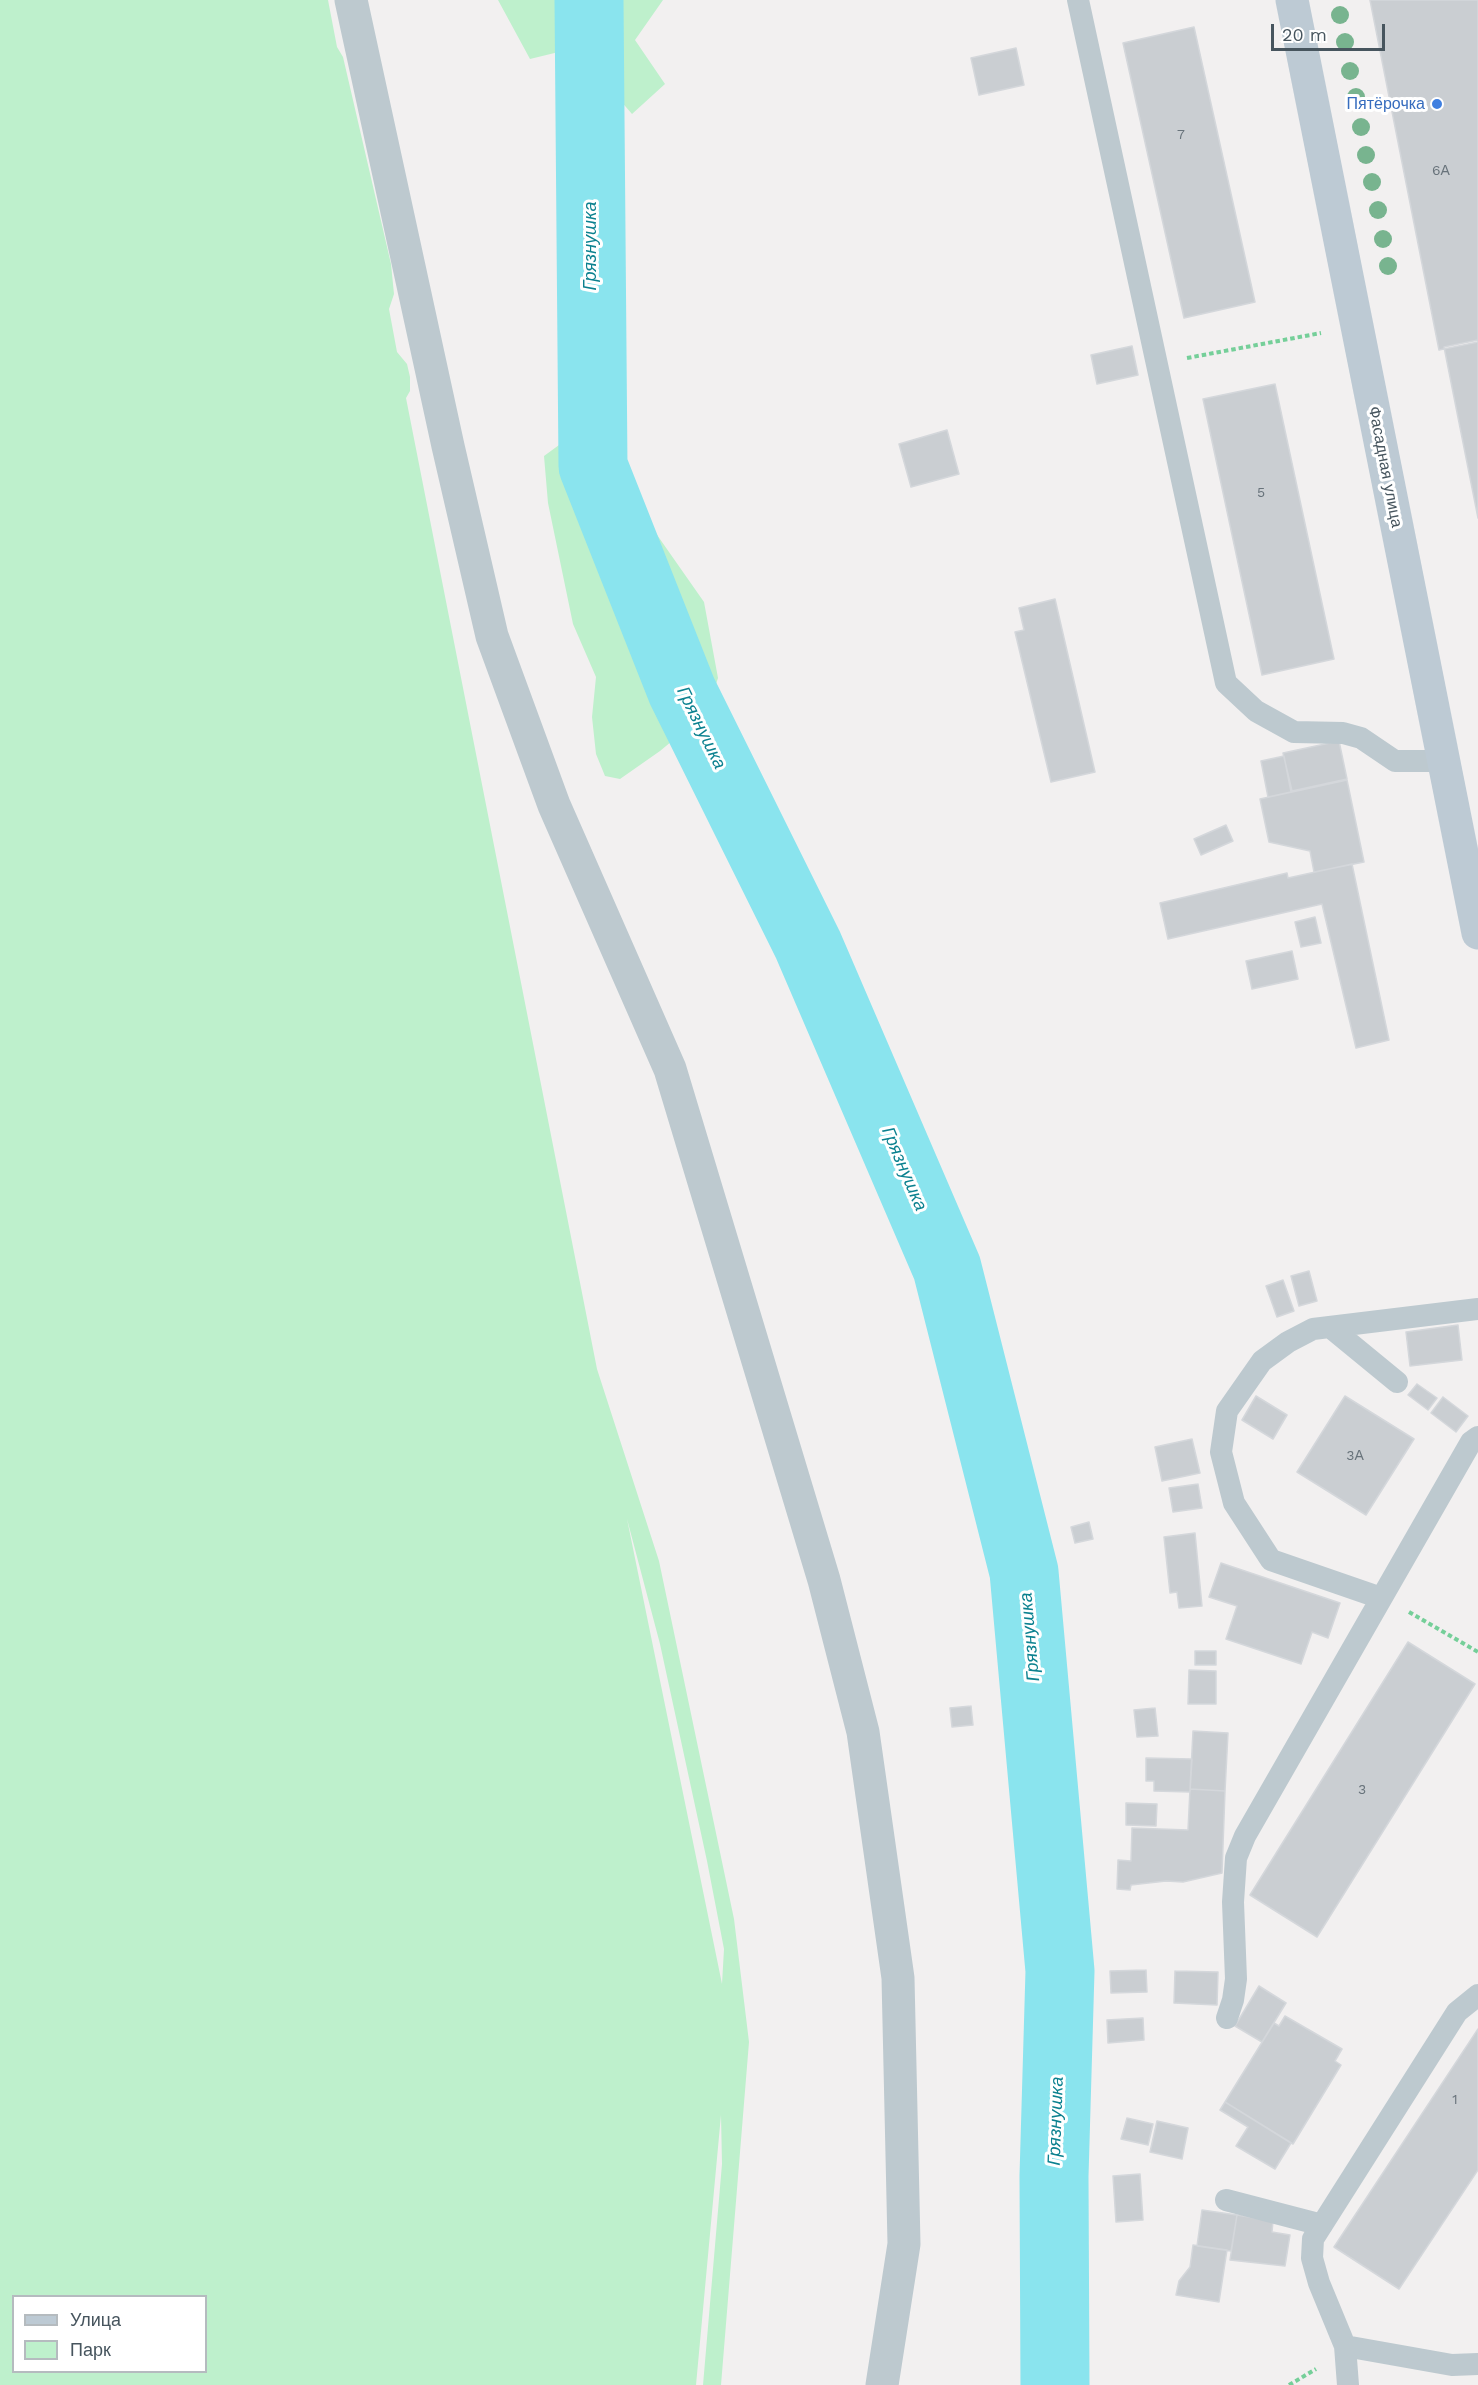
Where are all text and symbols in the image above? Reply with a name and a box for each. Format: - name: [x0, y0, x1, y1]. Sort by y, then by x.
- scale bar: [1274, 12, 1388, 50]
- text: 20 m: [1282, 24, 1327, 45]
- place label: Пятёрочка: [1347, 94, 1425, 114]
- marker: Пятёрочка: [1430, 97, 1444, 111]
- house number: 7: [1177, 127, 1185, 143]
- house number: 6А: [1432, 163, 1450, 179]
- water label: Грязнушка: [580, 201, 602, 291]
- street label: Фасадная улица: [1364, 405, 1406, 529]
- house number: 5: [1257, 485, 1265, 501]
- water label: Грязнушка: [672, 683, 730, 773]
- water label: Грязнушка: [877, 1124, 931, 1214]
- house number: 3А: [1346, 1448, 1364, 1464]
- water label: Грязнушка: [1015, 1592, 1045, 1682]
- house number: 3: [1358, 1782, 1366, 1798]
- water label: Грязнушка: [1044, 2076, 1068, 2166]
- house number: 1: [1452, 2092, 1458, 2108]
- legend: [12, 2295, 207, 2373]
- text: Улица: [70, 2309, 121, 2330]
- text: Парк: [70, 2339, 111, 2360]

